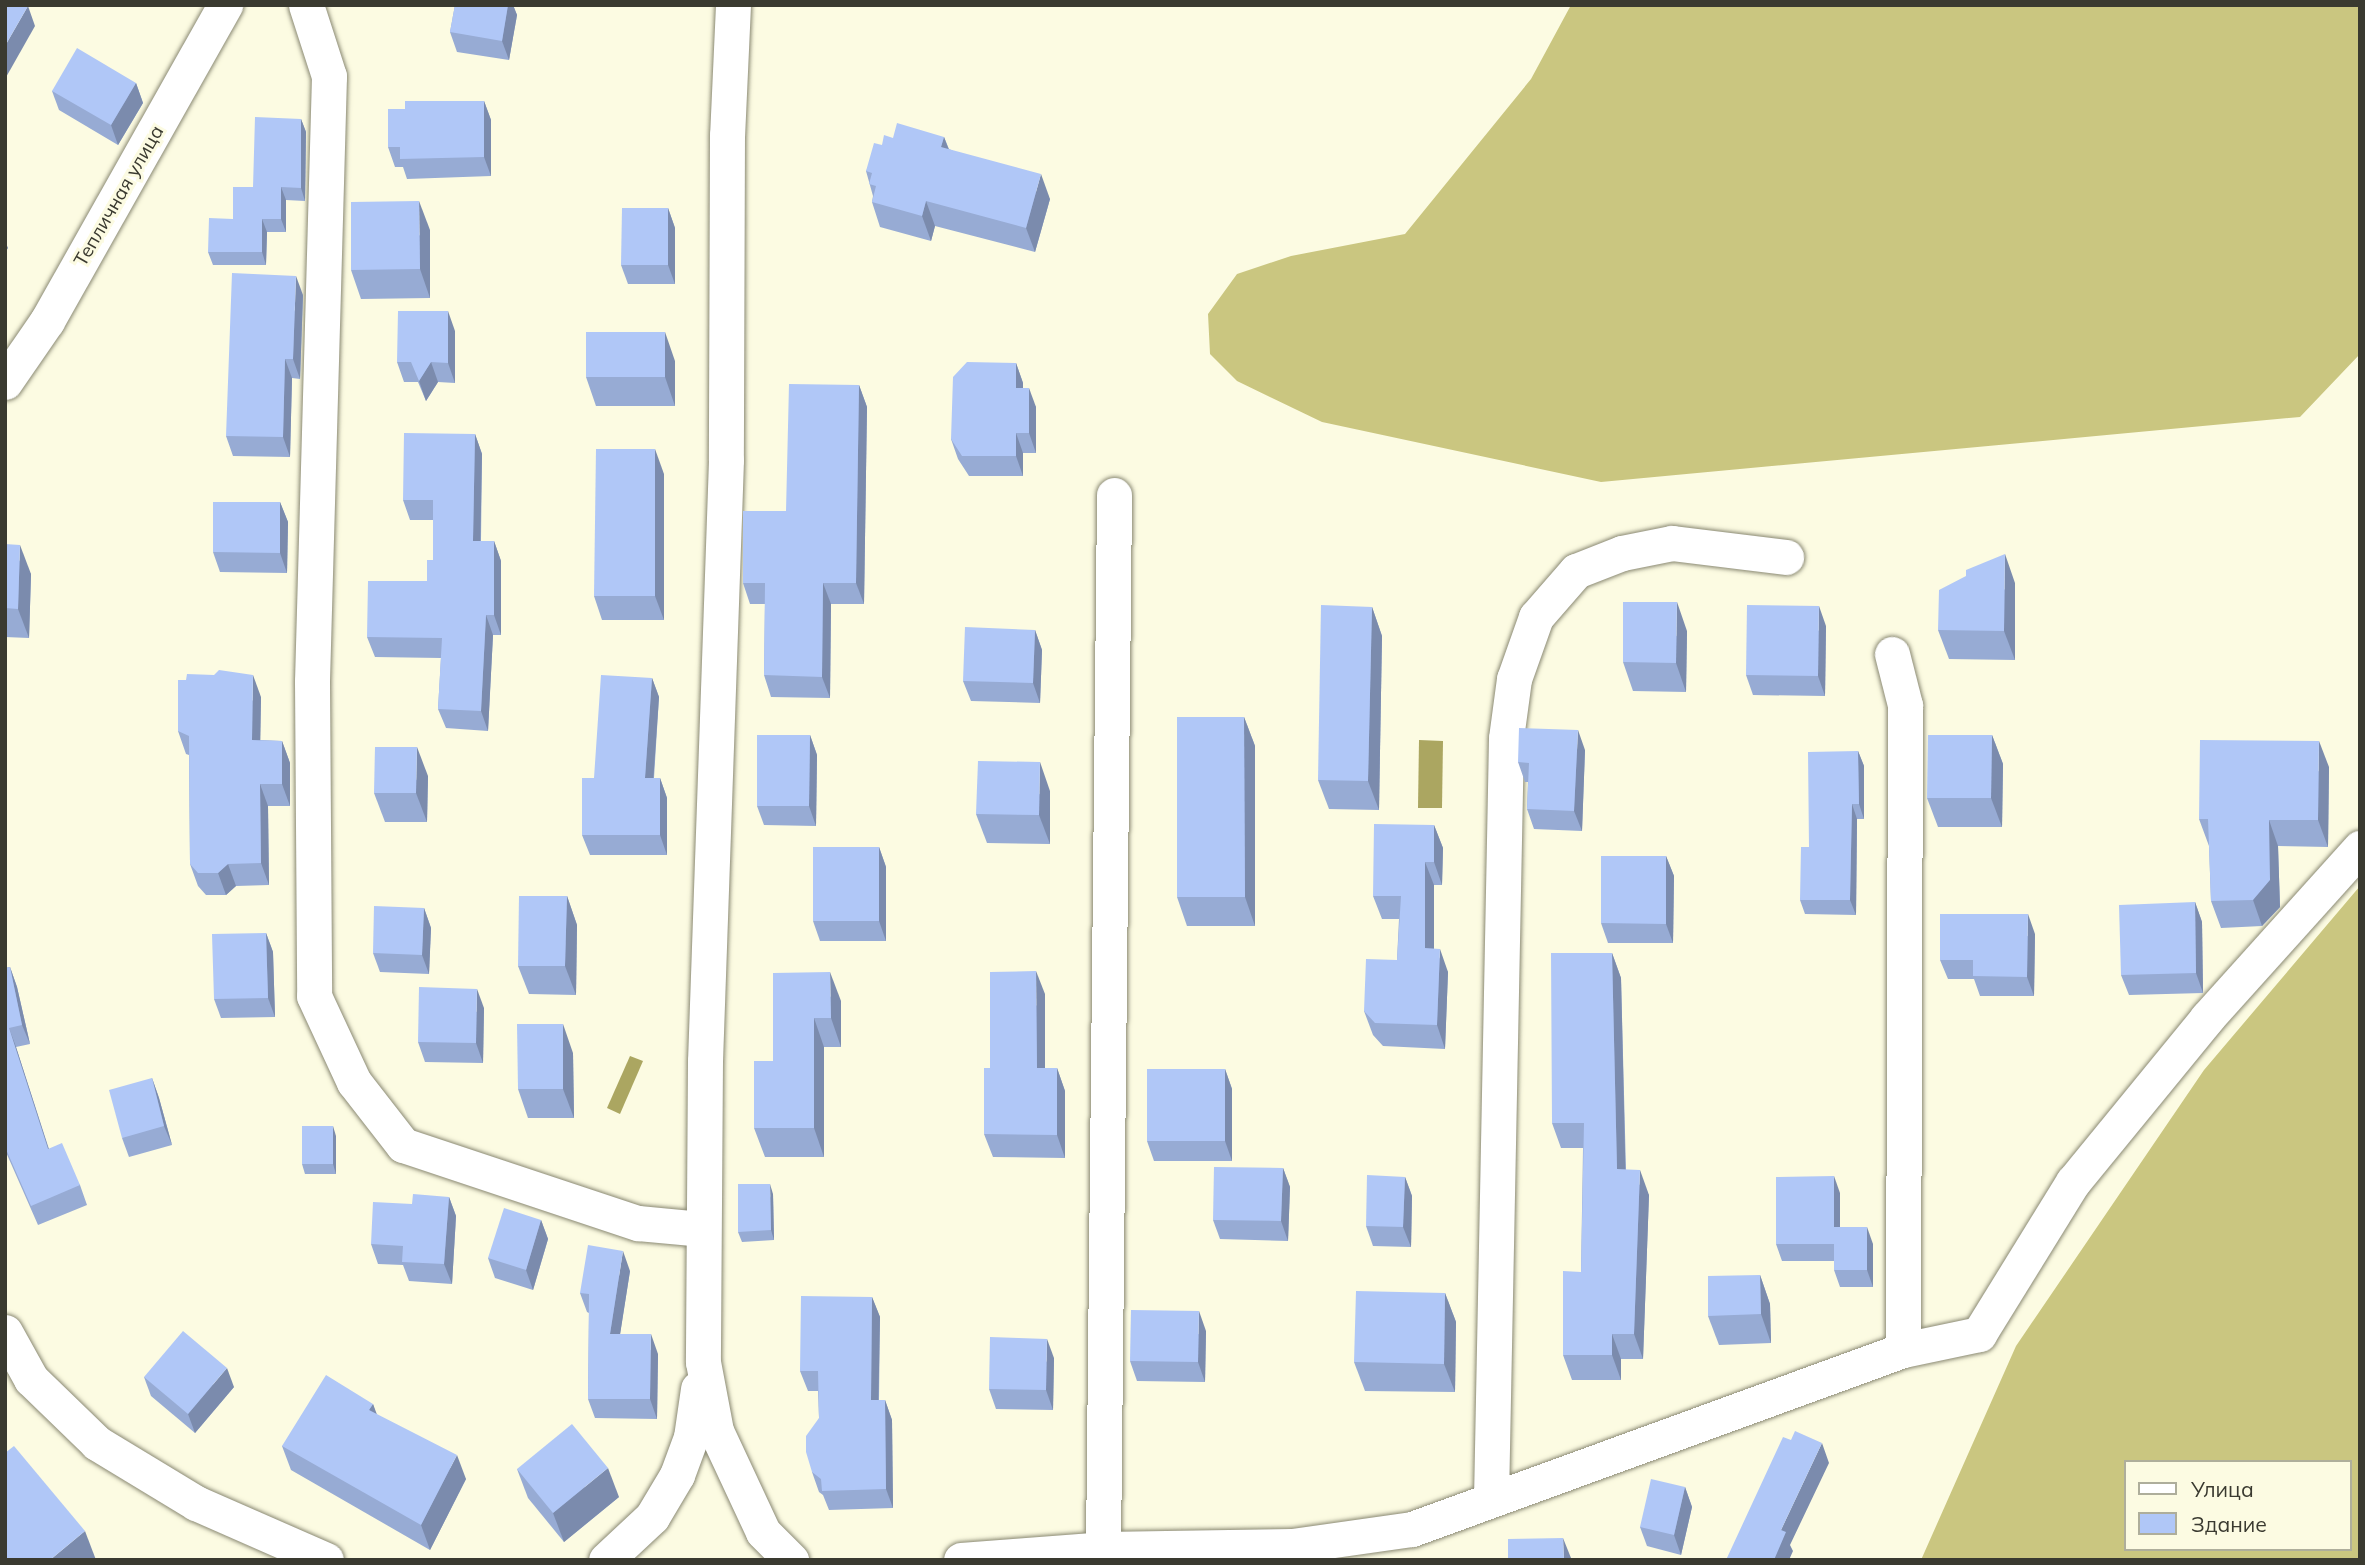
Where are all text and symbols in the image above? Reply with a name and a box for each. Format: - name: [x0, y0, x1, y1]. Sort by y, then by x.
- street label: Тепличная улица: [69, 122, 169, 270]
- legend: [2124, 1460, 2351, 1551]
- text: Улица: [2191, 1476, 2254, 1502]
- text: Здание: [2191, 1511, 2267, 1537]

